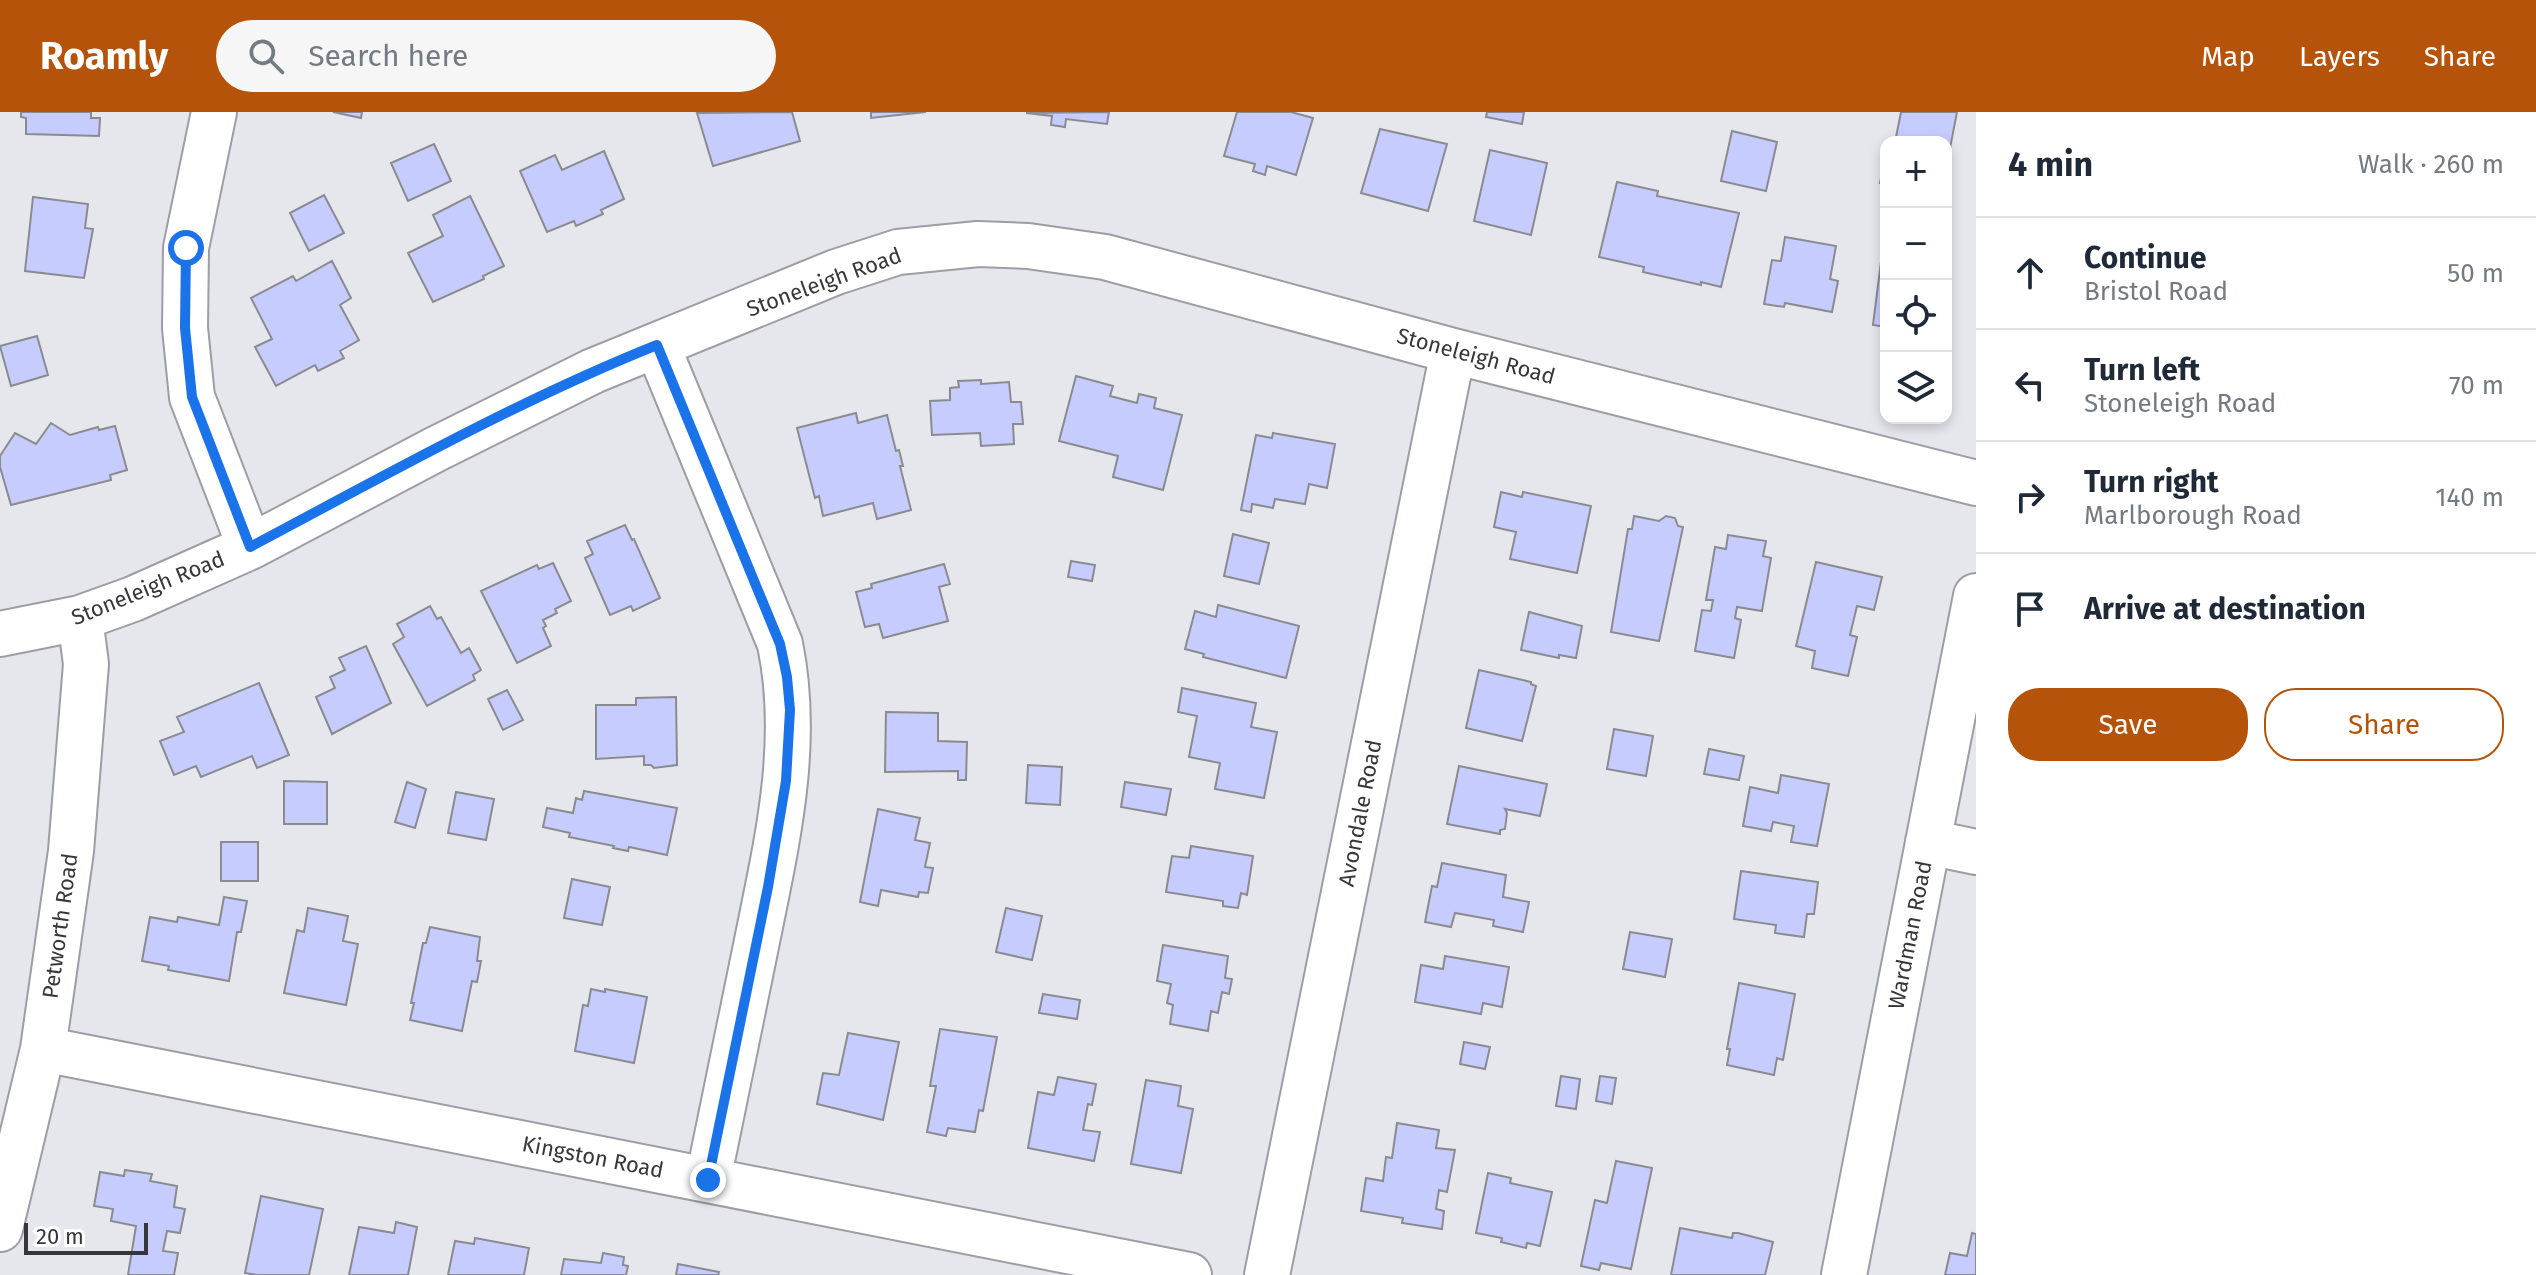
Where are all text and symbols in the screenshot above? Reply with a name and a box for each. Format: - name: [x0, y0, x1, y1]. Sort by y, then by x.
- search box: [216, 20, 776, 92]
- text: Roamly: [40, 33, 168, 79]
- icon: search: [244, 34, 288, 78]
- text: Search here: [308, 38, 468, 74]
- text: Map: [2201, 40, 2255, 73]
- text: Layers: [2299, 40, 2380, 73]
- text: Share: [2424, 40, 2496, 73]
- map controls: [1880, 136, 1952, 424]
- button: +: [1880, 136, 1952, 208]
- text: 4 min: [2008, 144, 2093, 185]
- text: Walk · 260 m: [2358, 149, 2504, 180]
- button: −: [1880, 208, 1952, 280]
- route start: [168, 230, 204, 266]
- text: Continue: [2084, 240, 2207, 276]
- street label: Stoneleigh Road: [743, 241, 905, 323]
- icon: ahead: [2008, 251, 2052, 295]
- text: 50 m: [2447, 258, 2504, 289]
- text: Bristol Road: [2084, 276, 2228, 307]
- button: locate: [1880, 280, 1952, 352]
- street label: Stoneleigh Road: [1394, 322, 1558, 390]
- button: layers: [1880, 352, 1952, 424]
- text: Turn left: [2084, 352, 2200, 388]
- icon: left: [2008, 363, 2052, 407]
- text: 70 m: [2449, 370, 2504, 401]
- text: Stoneleigh Road: [2084, 388, 2276, 419]
- text: Turn right: [2084, 464, 2219, 500]
- icon: right: [2008, 475, 2052, 519]
- text: 140 m: [2435, 482, 2504, 513]
- text: Marlborough Road: [2084, 500, 2302, 531]
- street label: Stoneleigh Road: [67, 545, 229, 631]
- icon: arrive: [2008, 587, 2052, 631]
- text: Arrive at destination: [2084, 591, 2366, 627]
- button: Save: [2008, 688, 2248, 761]
- button: Share: [2264, 688, 2504, 761]
- street label: Avondale Road: [1333, 737, 1387, 889]
- street label: Petworth Road: [36, 852, 84, 1000]
- street label: Wardman Road: [1882, 858, 1938, 1012]
- street label: Kingston Road: [520, 1130, 666, 1184]
- route end: [690, 1162, 726, 1198]
- scale bar: [24, 1219, 148, 1255]
- text: 20 m: [36, 1223, 84, 1250]

